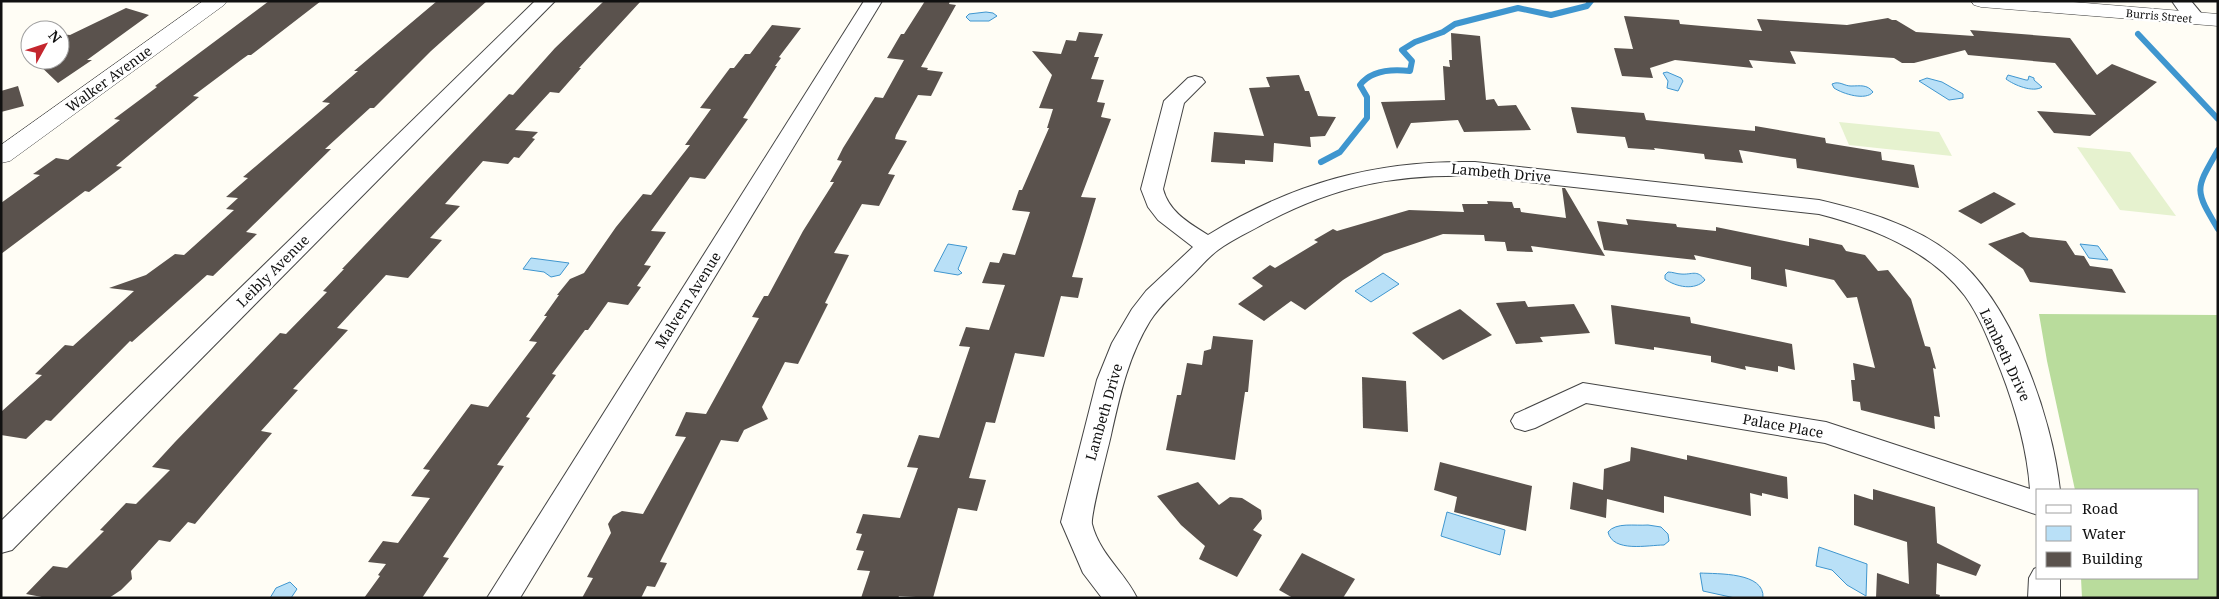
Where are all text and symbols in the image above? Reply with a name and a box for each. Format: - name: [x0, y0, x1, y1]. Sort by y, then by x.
- street label: Burris Street: [2125, 5, 2193, 26]
- north arrow: [20, 20, 70, 70]
- text: N: [45, 26, 66, 47]
- street label: Walker Avenue: [62, 41, 155, 116]
- street label: Lambeth Drive: [1450, 159, 1552, 186]
- street label: Leibly Avenue: [232, 230, 313, 311]
- street label: Malvern Avenue: [650, 248, 725, 352]
- street label: Lambeth Drive: [1976, 305, 2035, 404]
- street label: Lambeth Drive: [1081, 361, 1126, 463]
- street label: Palace Place: [1741, 409, 1825, 442]
- legend: [2036, 489, 2199, 579]
- text: Road: [2082, 498, 2118, 518]
- text: Water: [2082, 523, 2125, 543]
- text: Building: [2082, 548, 2143, 568]

